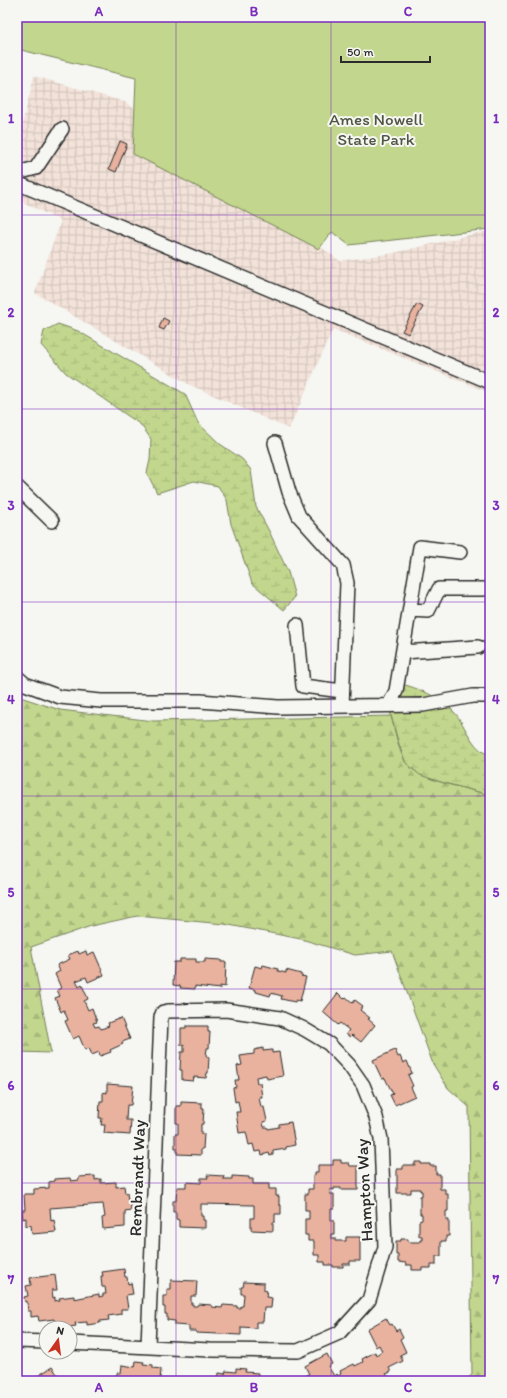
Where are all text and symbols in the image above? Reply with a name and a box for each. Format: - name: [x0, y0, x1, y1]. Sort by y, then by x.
- text: A: [94, 4, 104, 19]
- text: B: [250, 4, 259, 19]
- text: C: [404, 4, 413, 19]
- scale bar: [341, 38, 430, 64]
- text: 50 m: [347, 45, 373, 59]
- park label: Ames Nowell State Park: [329, 109, 423, 149]
- text: 1: [8, 111, 14, 126]
- text: 1: [493, 111, 499, 126]
- text: 2: [8, 305, 15, 320]
- text: 2: [493, 305, 500, 320]
- text: 3: [7, 498, 15, 513]
- text: 3: [492, 498, 500, 513]
- text: 4: [7, 692, 15, 707]
- text: 4: [492, 692, 500, 707]
- text: 5: [8, 885, 15, 900]
- text: 5: [493, 885, 500, 900]
- text: 6: [8, 1078, 15, 1093]
- text: 6: [493, 1078, 500, 1093]
- street label: Rembrandt Way: [125, 1119, 149, 1237]
- street label: Hampton Way: [351, 1138, 377, 1242]
- text: 7: [7, 1272, 15, 1287]
- text: 7: [492, 1272, 500, 1287]
- north arrow: [38, 1320, 78, 1360]
- text: N: [55, 1324, 65, 1338]
- text: A: [94, 1380, 104, 1395]
- text: B: [250, 1380, 259, 1395]
- text: C: [404, 1380, 413, 1395]

